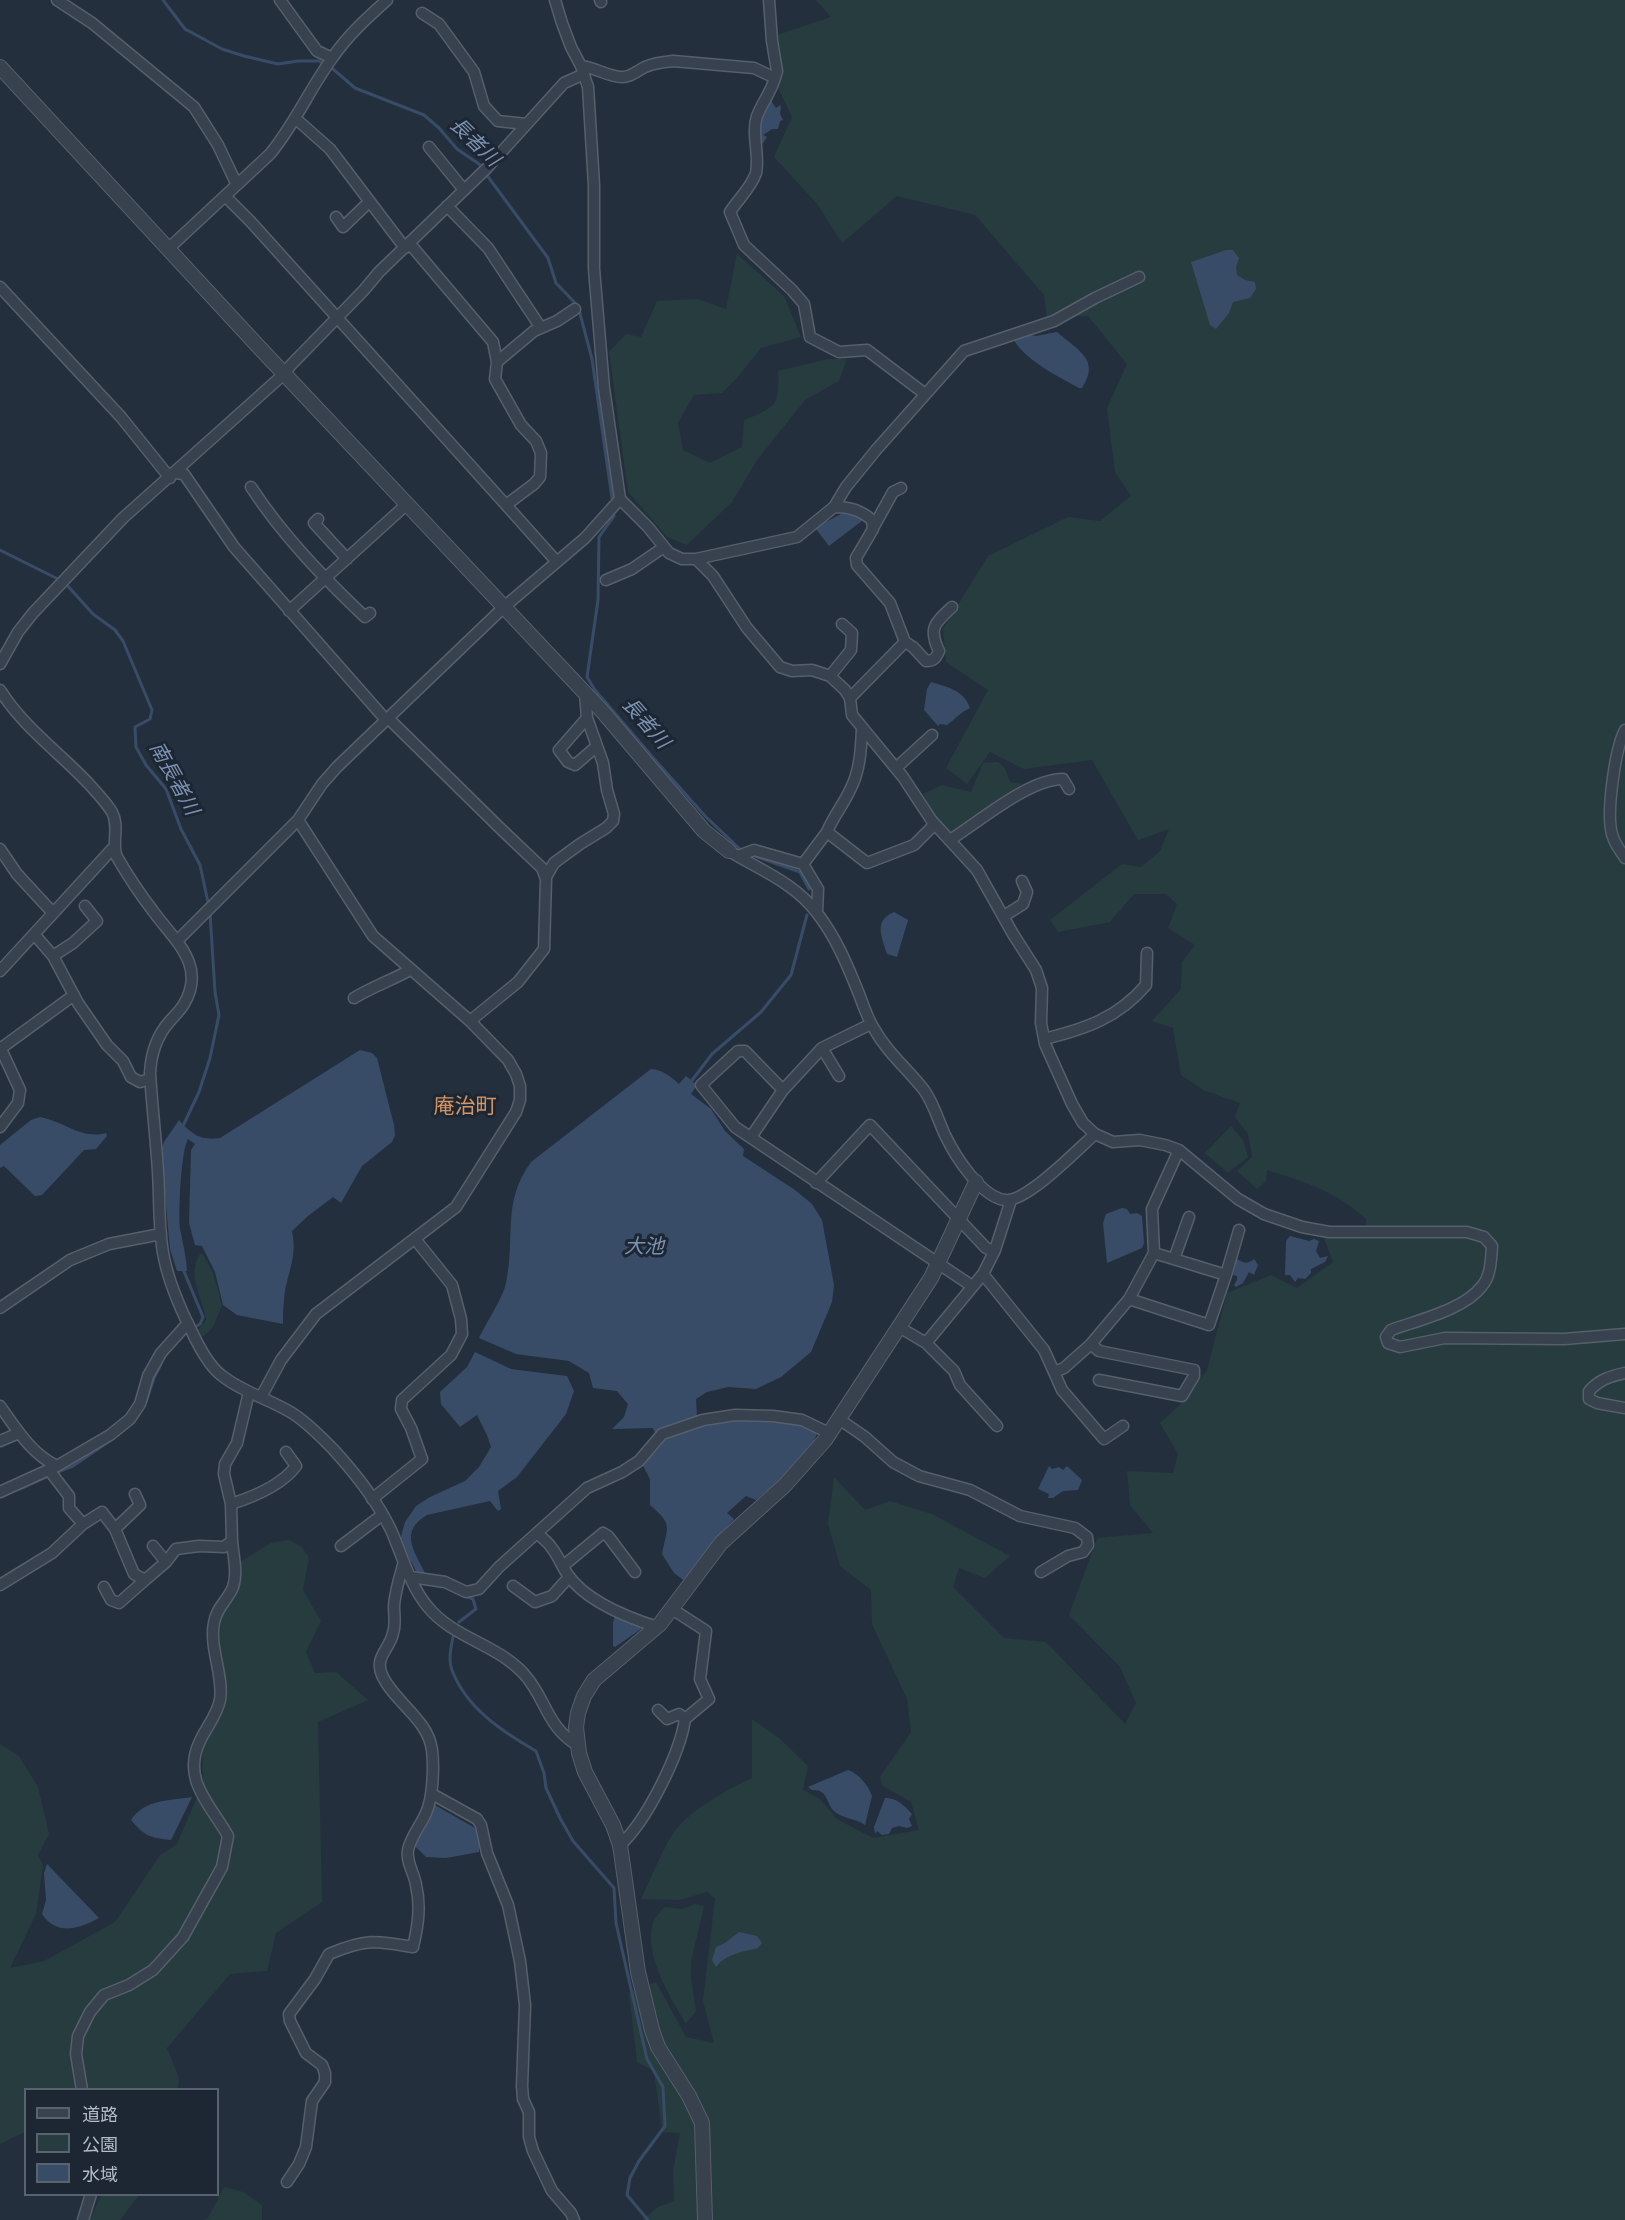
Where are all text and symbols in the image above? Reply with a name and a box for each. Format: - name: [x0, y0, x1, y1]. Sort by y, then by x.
- water label: 長者川: [444, 114, 504, 172]
- water label: 長者川: [616, 693, 674, 755]
- water label: 南長者川: [143, 738, 203, 820]
- district label: 庵治町: [434, 1095, 496, 1121]
- water label: 大池: [624, 1236, 664, 1260]
- legend: [24, 2088, 219, 2196]
- text: 道路: [82, 2105, 118, 2126]
- text: 公園: [82, 2135, 118, 2156]
- text: 水域: [82, 2165, 118, 2186]

